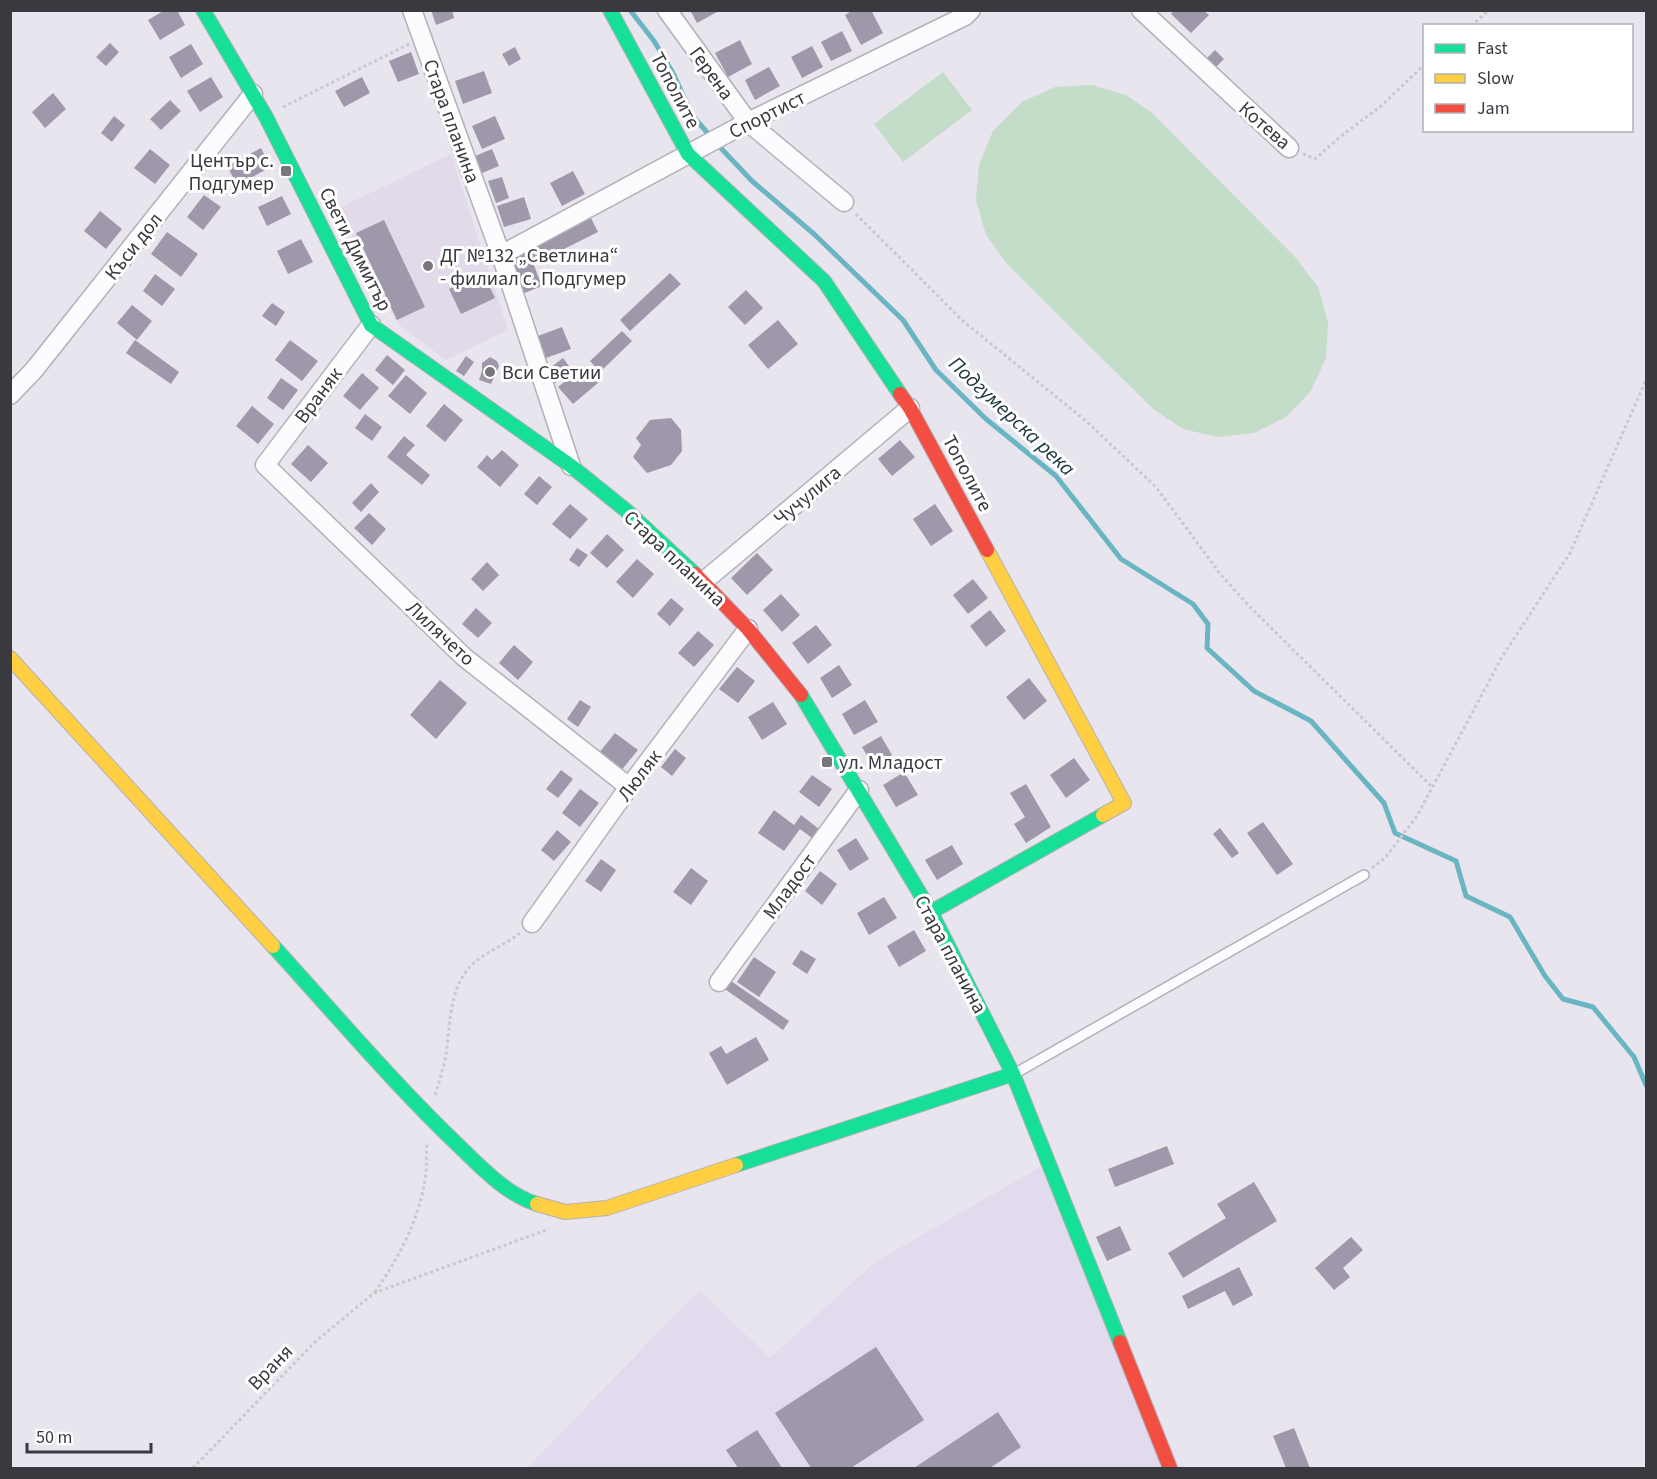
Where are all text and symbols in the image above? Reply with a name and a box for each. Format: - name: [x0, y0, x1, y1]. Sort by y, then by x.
- legend: [1423, 24, 1633, 132]
- text: Fast: [1477, 36, 1508, 61]
- street label: Герена: [682, 41, 740, 106]
- street label: Тополите: [643, 47, 707, 134]
- street label: Стара планина: [416, 55, 486, 187]
- text: Slow: [1477, 66, 1514, 91]
- street label: Спортист: [724, 84, 811, 146]
- street label: Котева: [1232, 95, 1297, 156]
- text: Jam: [1477, 96, 1510, 121]
- place label: Център с. Подгумер: [189, 147, 274, 198]
- marker: Център с. Подгумер: [279, 164, 293, 178]
- street label: Свети Димитър: [312, 183, 398, 316]
- street label: Къси дол: [98, 207, 169, 287]
- place label: ДГ №132 „Светлина“ - филиал с. Подгумер: [440, 242, 626, 293]
- marker: ДГ №132 „Светлина“ - филиал с. Подгумер: [421, 259, 435, 273]
- water label: Подгумерска река: [942, 349, 1082, 483]
- place label: Вси Светии: [502, 359, 601, 387]
- street label: Враняк: [288, 362, 349, 430]
- marker: Вси Светии: [483, 365, 497, 379]
- street label: Тополите: [935, 430, 999, 517]
- street label: Чучулига: [768, 459, 847, 532]
- street label: Стара планина: [617, 504, 732, 613]
- street label: Лилячето: [400, 595, 481, 673]
- street label: Люляк: [611, 744, 669, 807]
- place label: ул. Младост: [839, 749, 943, 777]
- marker: ул. Младост: [820, 755, 834, 769]
- street label: Младост: [756, 848, 823, 925]
- street label: Стара планина: [907, 890, 993, 1019]
- street label: Враня: [242, 1338, 300, 1397]
- scale bar: [27, 1416, 152, 1454]
- text: 50 m: [36, 1425, 72, 1450]

